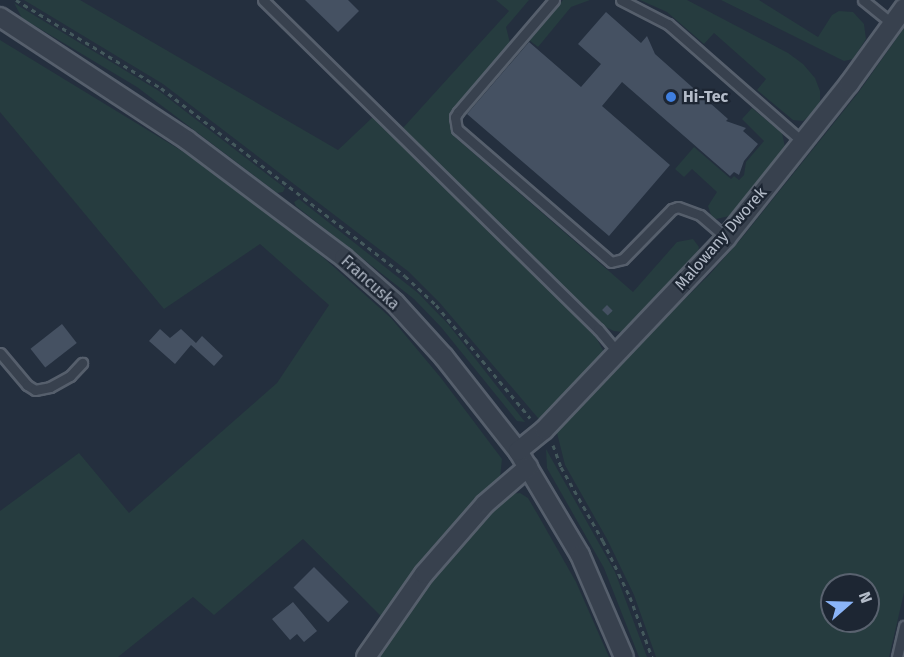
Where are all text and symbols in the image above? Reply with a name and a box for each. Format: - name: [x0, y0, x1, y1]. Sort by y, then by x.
- place label: Hi-Tec: [683, 87, 728, 107]
- marker: Hi-Tec: [664, 90, 678, 104]
- street label: Malowany Dworek: [671, 184, 771, 294]
- street label: Francuska: [337, 252, 403, 314]
- north arrow: [820, 573, 880, 633]
- text: N: [855, 589, 876, 606]

